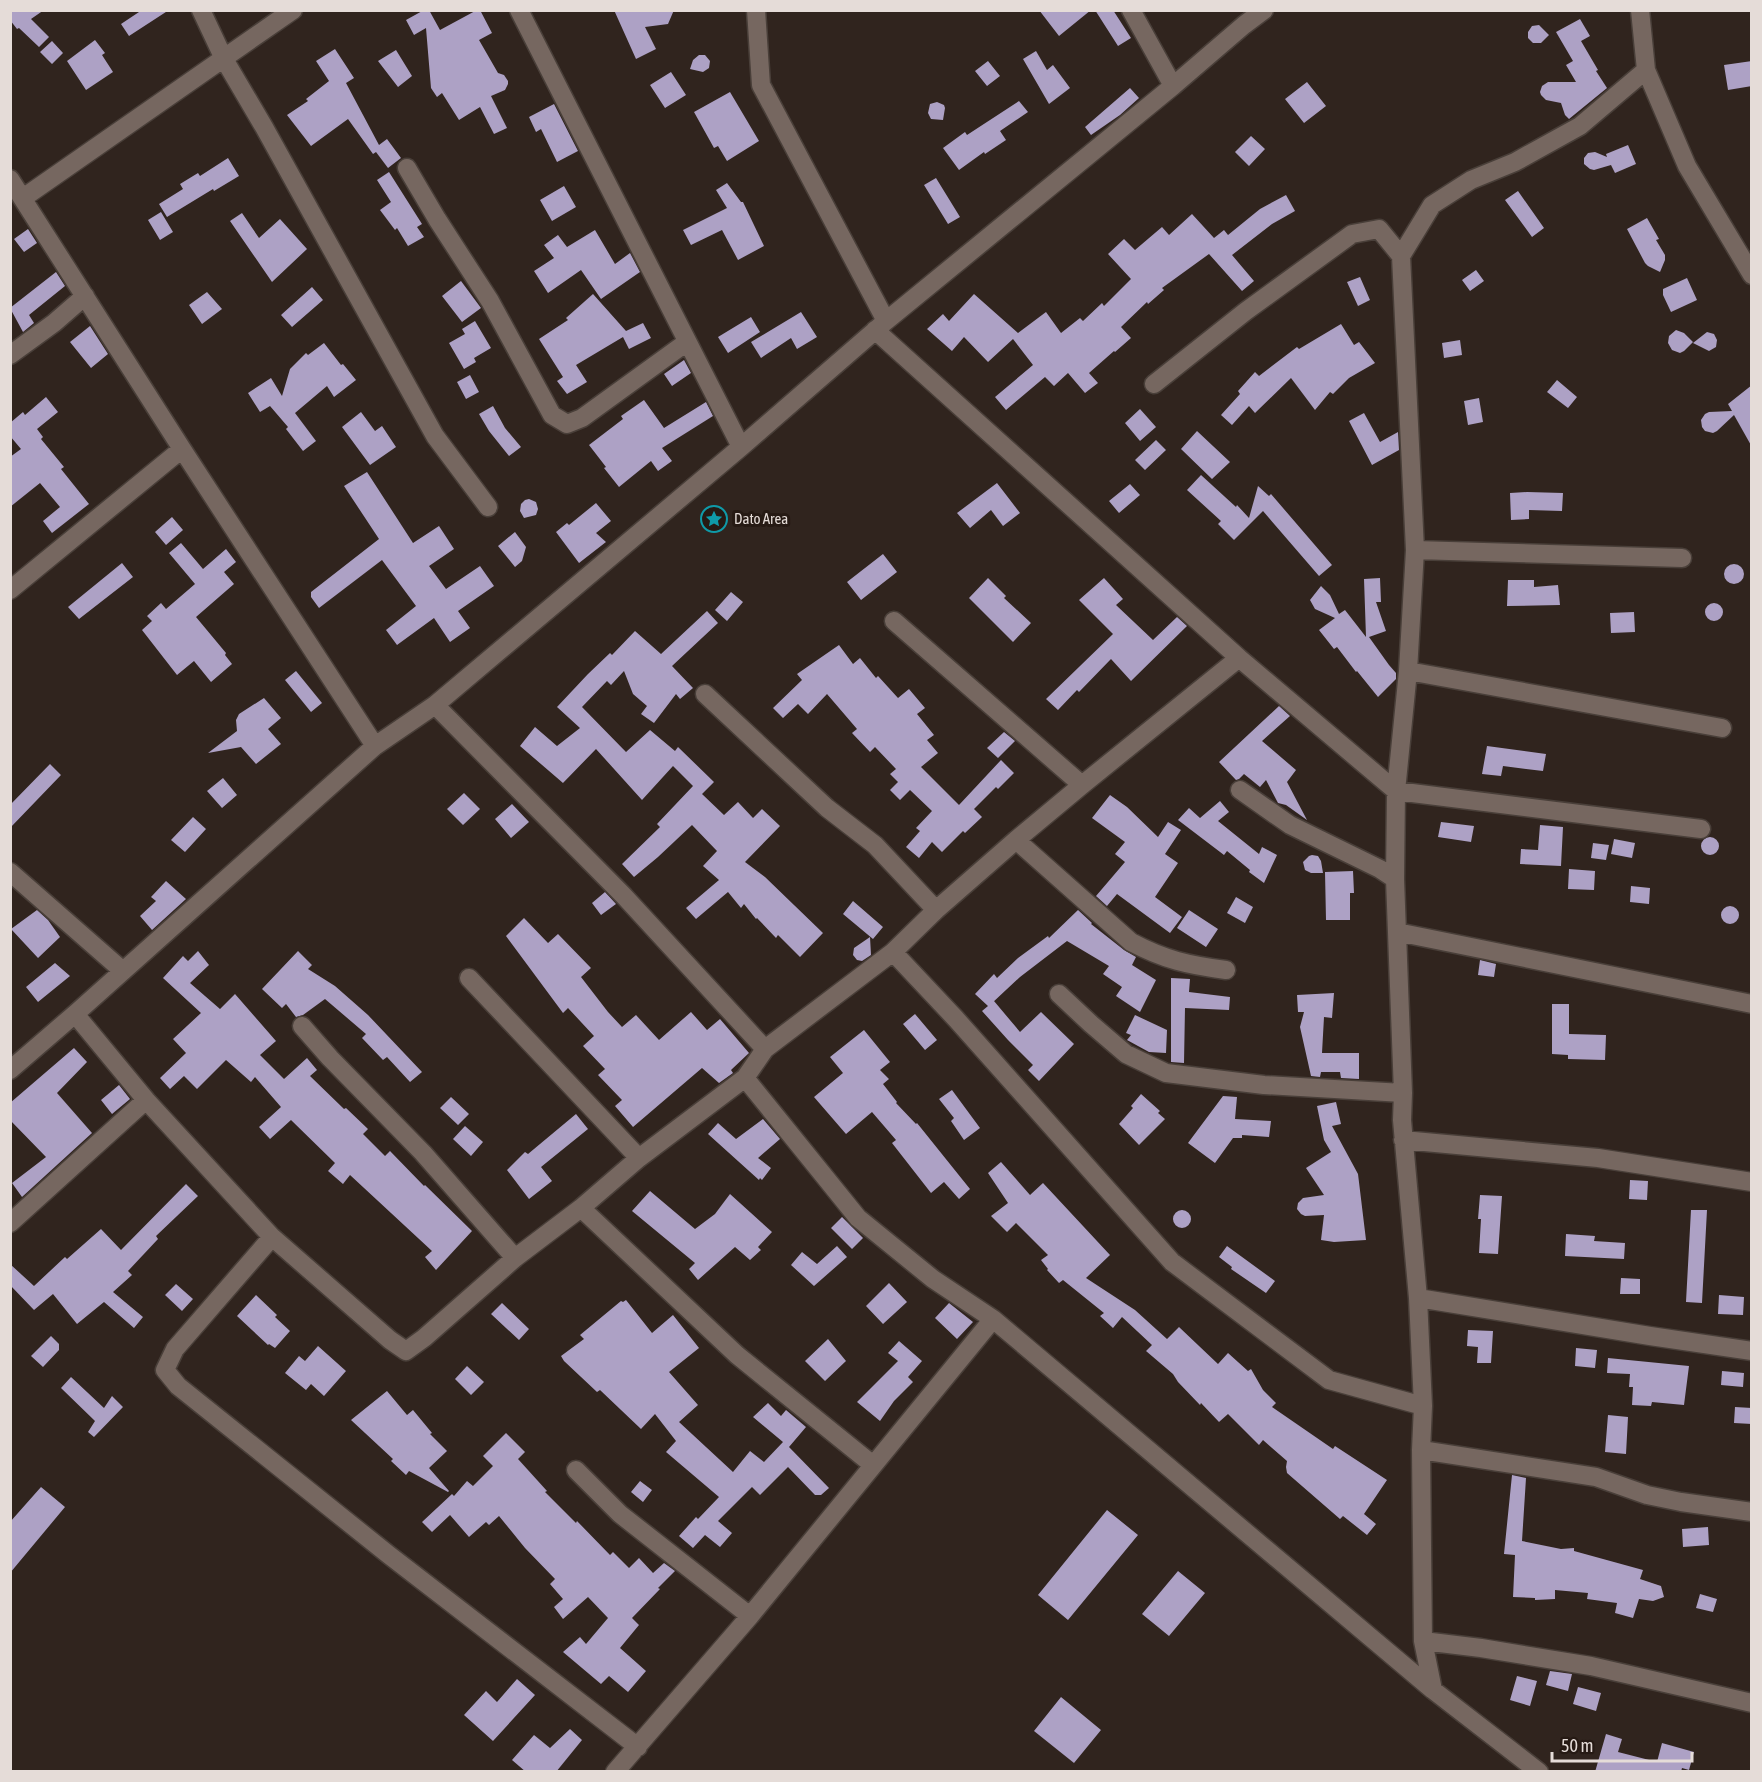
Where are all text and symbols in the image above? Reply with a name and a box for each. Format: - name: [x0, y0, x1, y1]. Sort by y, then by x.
- place icon: Dato Area: [699, 504, 729, 534]
- place label: Dato Area: [734, 510, 788, 527]
- scale bar: [1552, 1725, 1692, 1763]
- text: 50 m: [1561, 1735, 1593, 1756]

